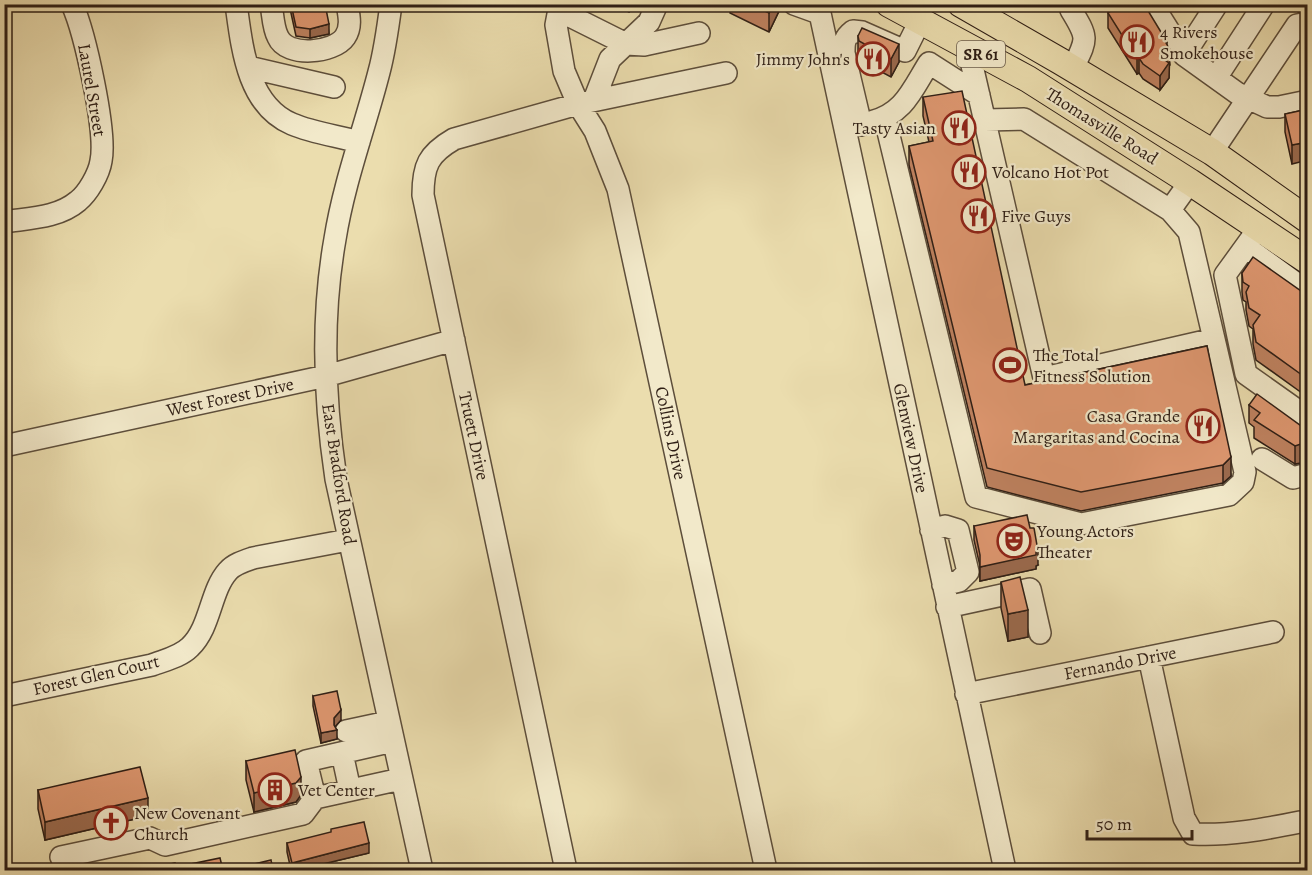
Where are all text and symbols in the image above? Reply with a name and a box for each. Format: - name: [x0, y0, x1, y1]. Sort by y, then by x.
- place label: 4 Rivers Smokehouse: [1160, 20, 1254, 65]
- restaurant icon: 4 Rivers Smokehouse: [1119, 24, 1155, 60]
- restaurant icon: Jimmy John's: [855, 41, 891, 77]
- road number: SR 61: [957, 41, 1005, 67]
- street label: Laurel Street: [72, 42, 112, 139]
- place label: Jimmy John's: [756, 47, 850, 71]
- street label: Thomasville Road: [1041, 82, 1163, 170]
- restaurant icon: Tasty Asian: [941, 110, 977, 146]
- place label: Tasty Asian: [853, 116, 936, 140]
- restaurant icon: Volcano Hot Pot: [951, 154, 987, 190]
- place label: Volcano Hot Pot: [991, 160, 1109, 184]
- restaurant icon: Five Guys: [960, 198, 996, 234]
- place label: Five Guys: [1001, 204, 1071, 228]
- place label: The Total Fitness Solution: [1033, 343, 1151, 388]
- sports icon: The Total Fitness Solution: [992, 347, 1028, 383]
- street label: West Forest Drive: [163, 372, 296, 422]
- street label: Glenview Drive: [888, 381, 934, 495]
- street label: Collins Drive: [649, 384, 693, 482]
- street label: Truett Drive: [453, 390, 495, 482]
- street label: East Bradford Road: [316, 402, 362, 547]
- place label: Casa Grande Margaritas and Cocina: [1013, 404, 1181, 449]
- restaurant icon: Casa Grande Margaritas and Cocina: [1185, 408, 1221, 444]
- place label: Young Actors Theater: [1036, 519, 1134, 564]
- theatre icon: Young Actors Theater: [996, 523, 1032, 559]
- street label: Fernando Drive: [1062, 640, 1178, 686]
- street label: Forest Glen Court: [30, 649, 162, 701]
- building icon: Vet Center: [257, 772, 293, 808]
- place label: Vet Center: [297, 778, 375, 802]
- place label: New Covenant Church: [134, 801, 240, 846]
- scale bar: [1087, 803, 1192, 841]
- church icon: New Covenant Church: [93, 805, 129, 841]
- text: 50 m: [1096, 812, 1132, 836]

